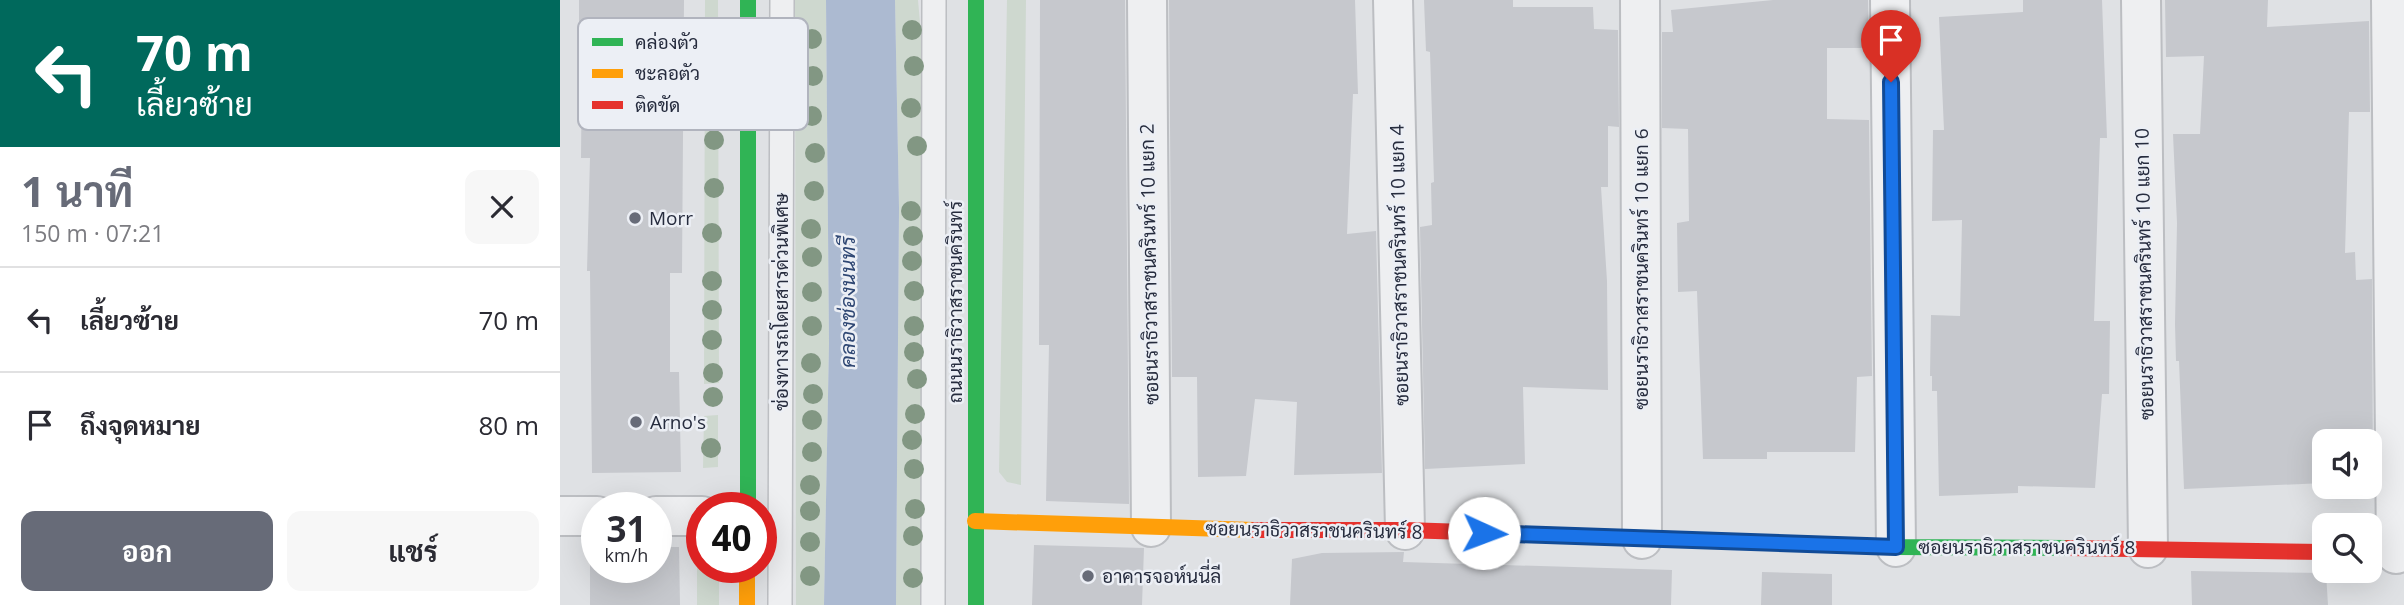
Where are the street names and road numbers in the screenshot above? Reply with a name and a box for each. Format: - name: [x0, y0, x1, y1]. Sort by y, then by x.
- street label: ซอยนราธิวาสราชนครินทร์ 10 แยก 2: [1134, 123, 1164, 405]
- street label: ซอยนราธิวาสราชนครินทร์ 10 แยก 4: [1384, 124, 1414, 406]
- street label: ซอยนราธิวาสราชนครินทร์ 10 แยก 6: [1628, 128, 1654, 410]
- street label: ซอยนราธิวาสราชนครินทร์ 10 แยก 10: [2128, 128, 2160, 420]
- street label: ช่องทางรถโดยสารด่วนพิเศษ: [768, 192, 794, 411]
- street label: ถนนนราธิวาสราชนครินทร์: [942, 201, 968, 403]
- street label: ซอยนราธิวาสราชนครินทร์ 8: [1205, 515, 1423, 545]
- street label: ซอยนราธิวาสราชนครินทร์ 8: [1919, 534, 2135, 560]

